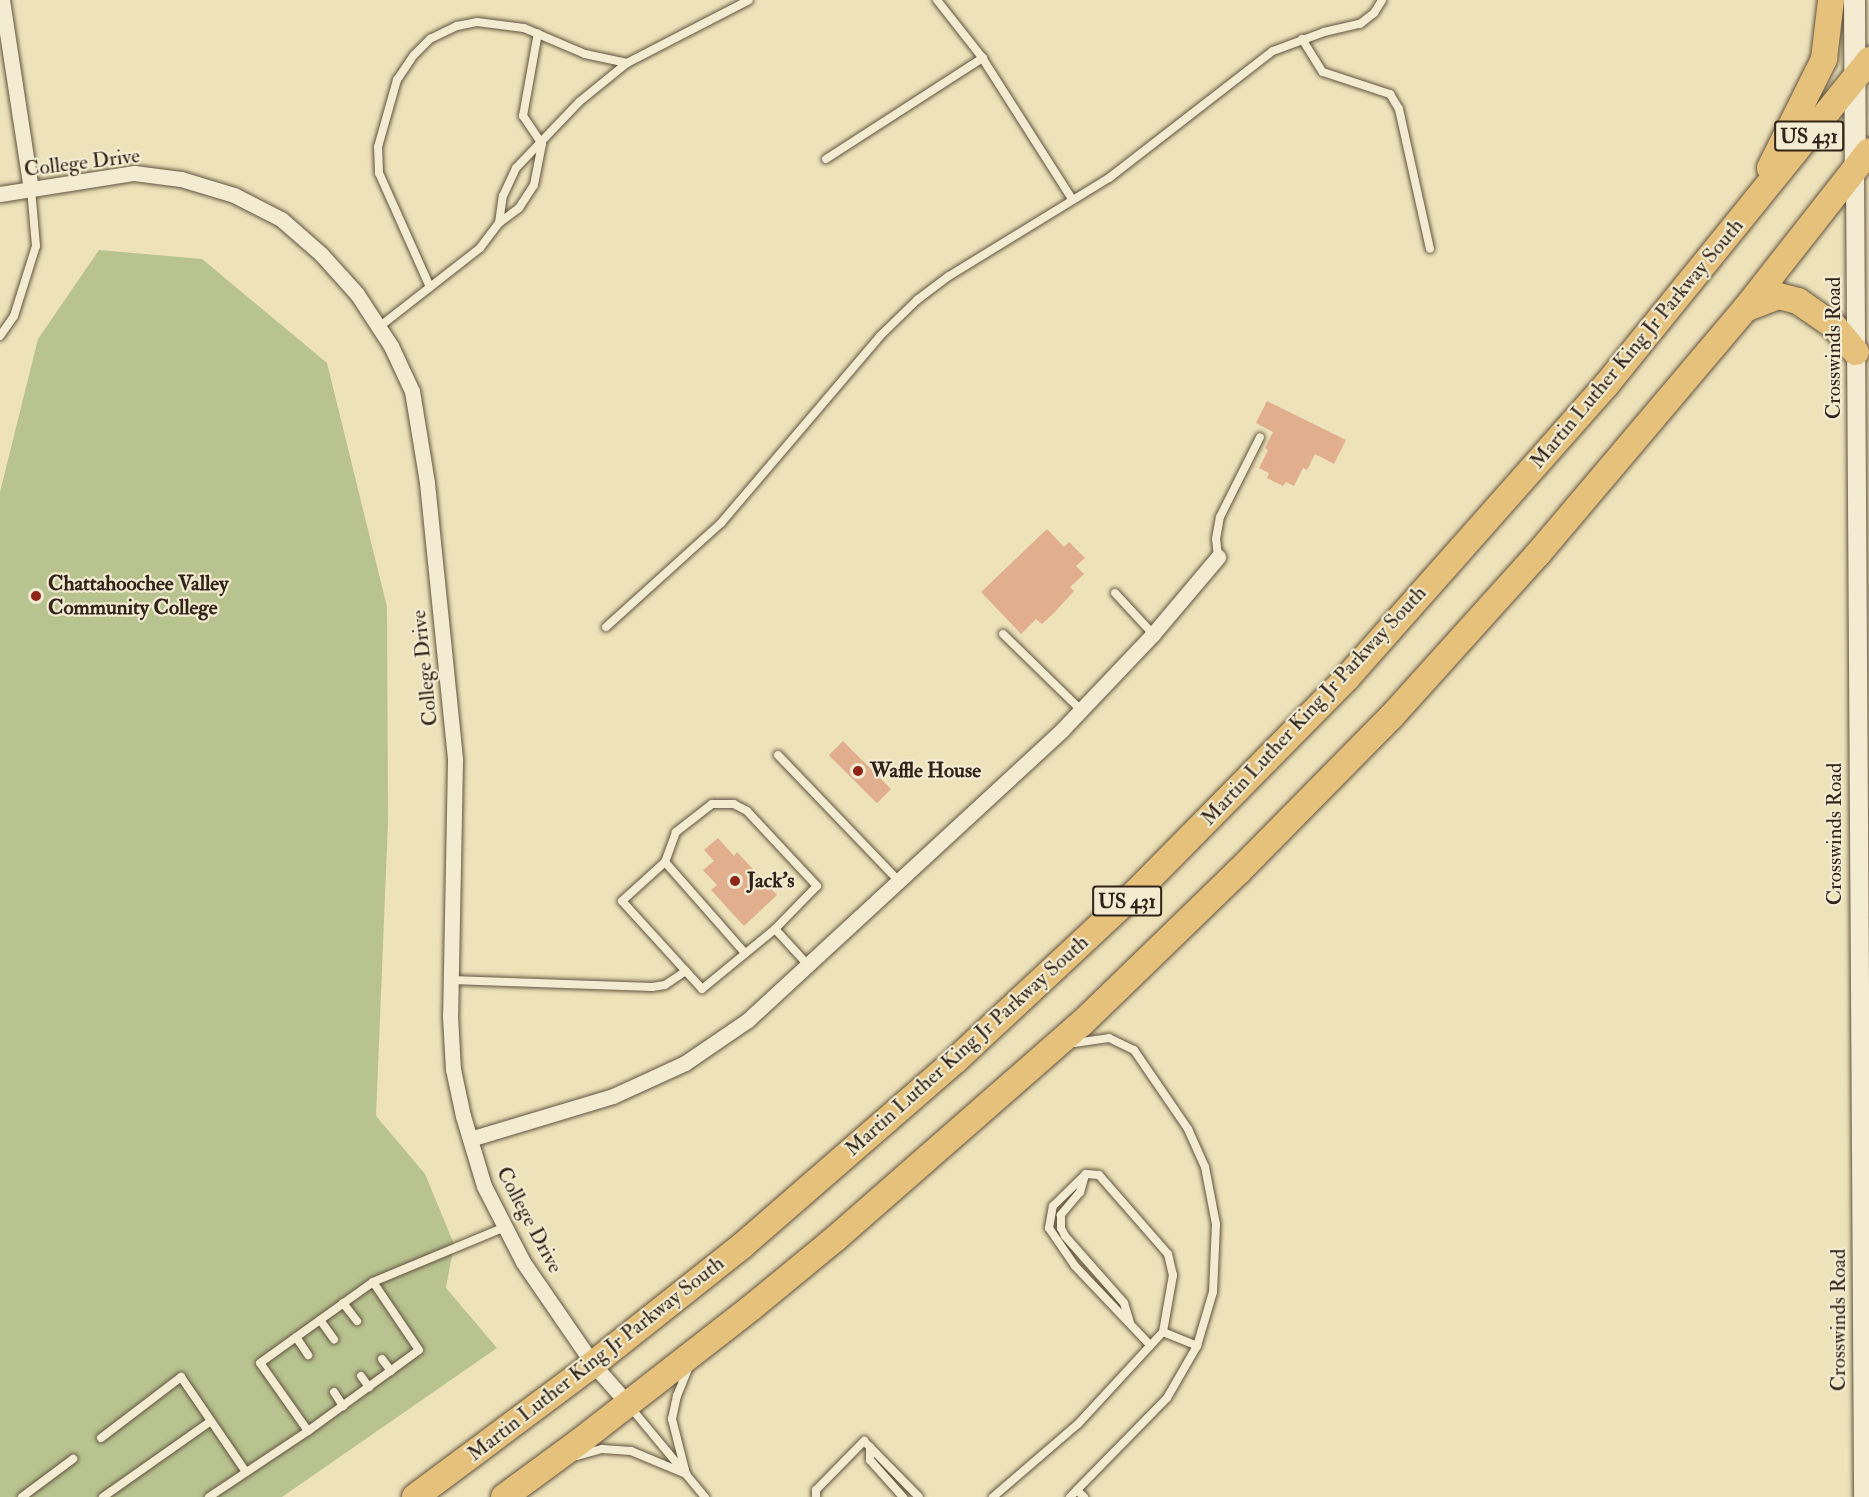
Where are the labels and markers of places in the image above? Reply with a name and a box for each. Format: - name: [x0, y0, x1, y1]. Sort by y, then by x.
- place label: Chattahoochee Valley Community College: [48, 571, 228, 621]
- marker: Chattahoochee Valley Community College: [29, 589, 43, 603]
- place label: Waffle House: [870, 758, 981, 784]
- marker: Waffle House: [851, 764, 865, 778]
- place label: Jack's: [747, 868, 794, 894]
- marker: Jack's: [728, 874, 742, 888]

